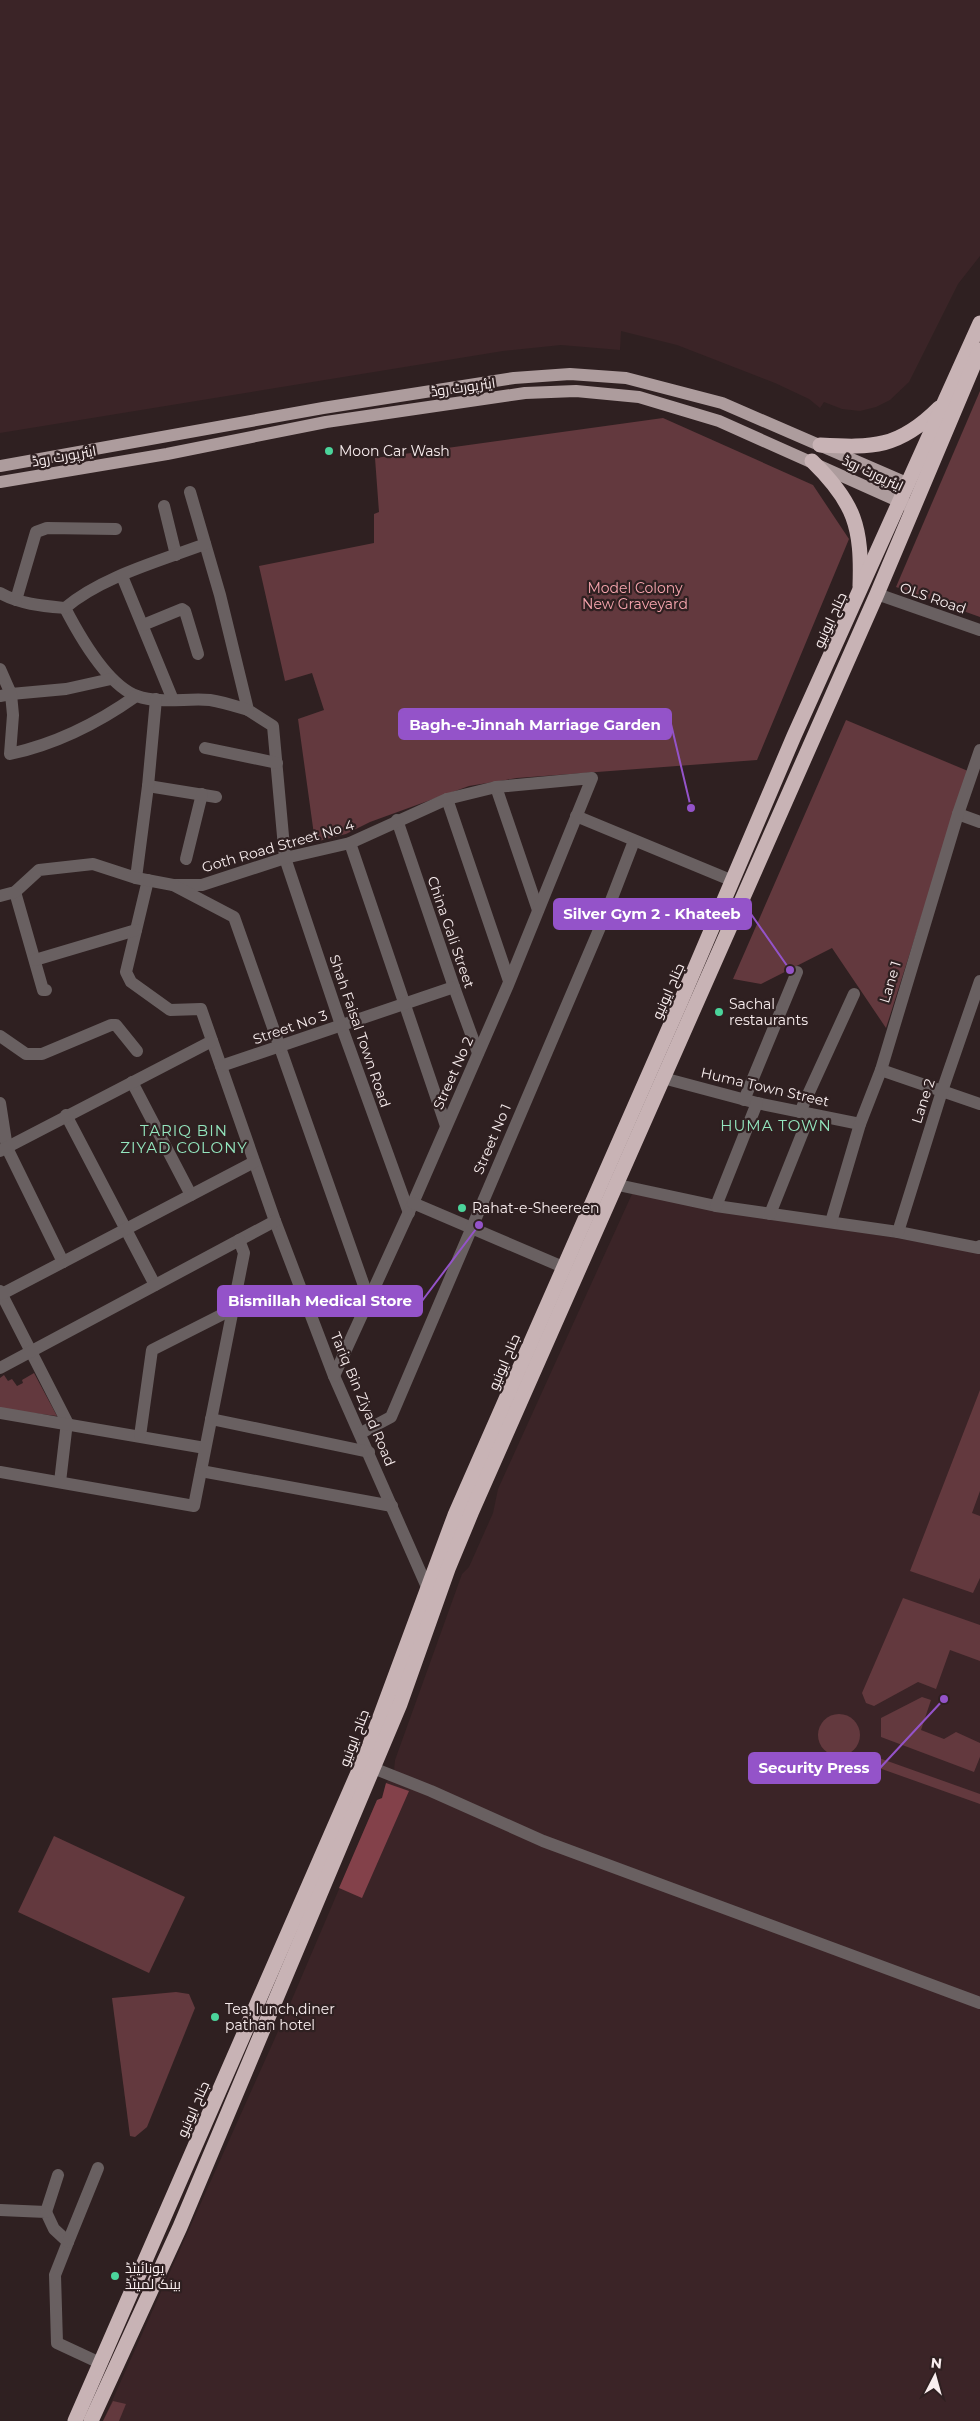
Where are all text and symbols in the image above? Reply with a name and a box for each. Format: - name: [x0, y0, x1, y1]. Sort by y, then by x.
- street label: ایئرپورٹ روڈ: [429, 374, 497, 401]
- street label: ایئرپورٹ روڈ: [30, 441, 98, 472]
- place label: Moon Car Wash: [339, 442, 450, 460]
- marker: Moon Car Wash: [323, 445, 335, 457]
- street label: ایئرپورٹ روڈ: [839, 451, 906, 496]
- street label: OLS Road: [898, 578, 968, 618]
- park label: Model Colony New Graveyard: [582, 579, 688, 613]
- street label: جناح ایونیو: [809, 589, 851, 651]
- callout: Bagh-e-Jinnah Marriage Garden: [399, 709, 671, 739]
- text: Bagh-e-Jinnah Marriage Garden: [409, 715, 661, 734]
- street label: Goth Road Street No 4: [200, 815, 357, 876]
- street label: China Gali Street: [423, 874, 479, 991]
- callout: Silver Gym 2 - Khateeb: [554, 899, 751, 929]
- text: Silver Gym 2 - Khateeb: [563, 904, 741, 923]
- street label: Shah Faisal Town Road: [325, 952, 395, 1110]
- street label: Lane 1: [875, 959, 905, 1005]
- street label: جناح ایونیو: [648, 960, 688, 1022]
- place label: Sachal restaurants: [729, 995, 808, 1029]
- street label: Street No 3: [250, 1006, 330, 1048]
- marker: Sachal restaurants: [713, 1006, 725, 1018]
- street label: Street No 2: [429, 1034, 477, 1112]
- street label: Huma Town Street: [699, 1063, 831, 1111]
- street label: Lane 2: [907, 1076, 939, 1126]
- street label: Street No 1: [469, 1101, 515, 1177]
- district label: HUMA TOWN: [720, 1116, 832, 1135]
- district label: TARIQ BIN ZIYAD COLONY: [120, 1121, 248, 1157]
- place label: Rahat-e-Sheereen: [472, 1199, 600, 1217]
- marker: Rahat-e-Sheereen: [456, 1202, 468, 1214]
- callout: Bismillah Medical Store: [218, 1286, 422, 1316]
- text: Bismillah Medical Store: [228, 1291, 412, 1310]
- street label: Tariq Bin Ziyad Road: [327, 1329, 399, 1469]
- street label: جناح ایونیو: [484, 1331, 524, 1393]
- street label: جناح ایونیو: [335, 1707, 373, 1769]
- callout: Security Press: [749, 1753, 880, 1783]
- text: Security Press: [758, 1758, 870, 1777]
- place label: Tea, lunch,diner pathan hotel: [225, 2000, 335, 2034]
- marker: Tea, lunch,diner pathan hotel: [209, 2011, 221, 2023]
- street label: جناح ایونیو: [173, 2078, 213, 2140]
- place label: یونائیٹڈ بینک لمیٹڈ: [125, 2259, 181, 2293]
- marker: یونائیٹڈ بینک لمیٹڈ: [109, 2270, 121, 2282]
- north arrow: [910, 2351, 960, 2401]
- text: N: [930, 2354, 943, 2373]

